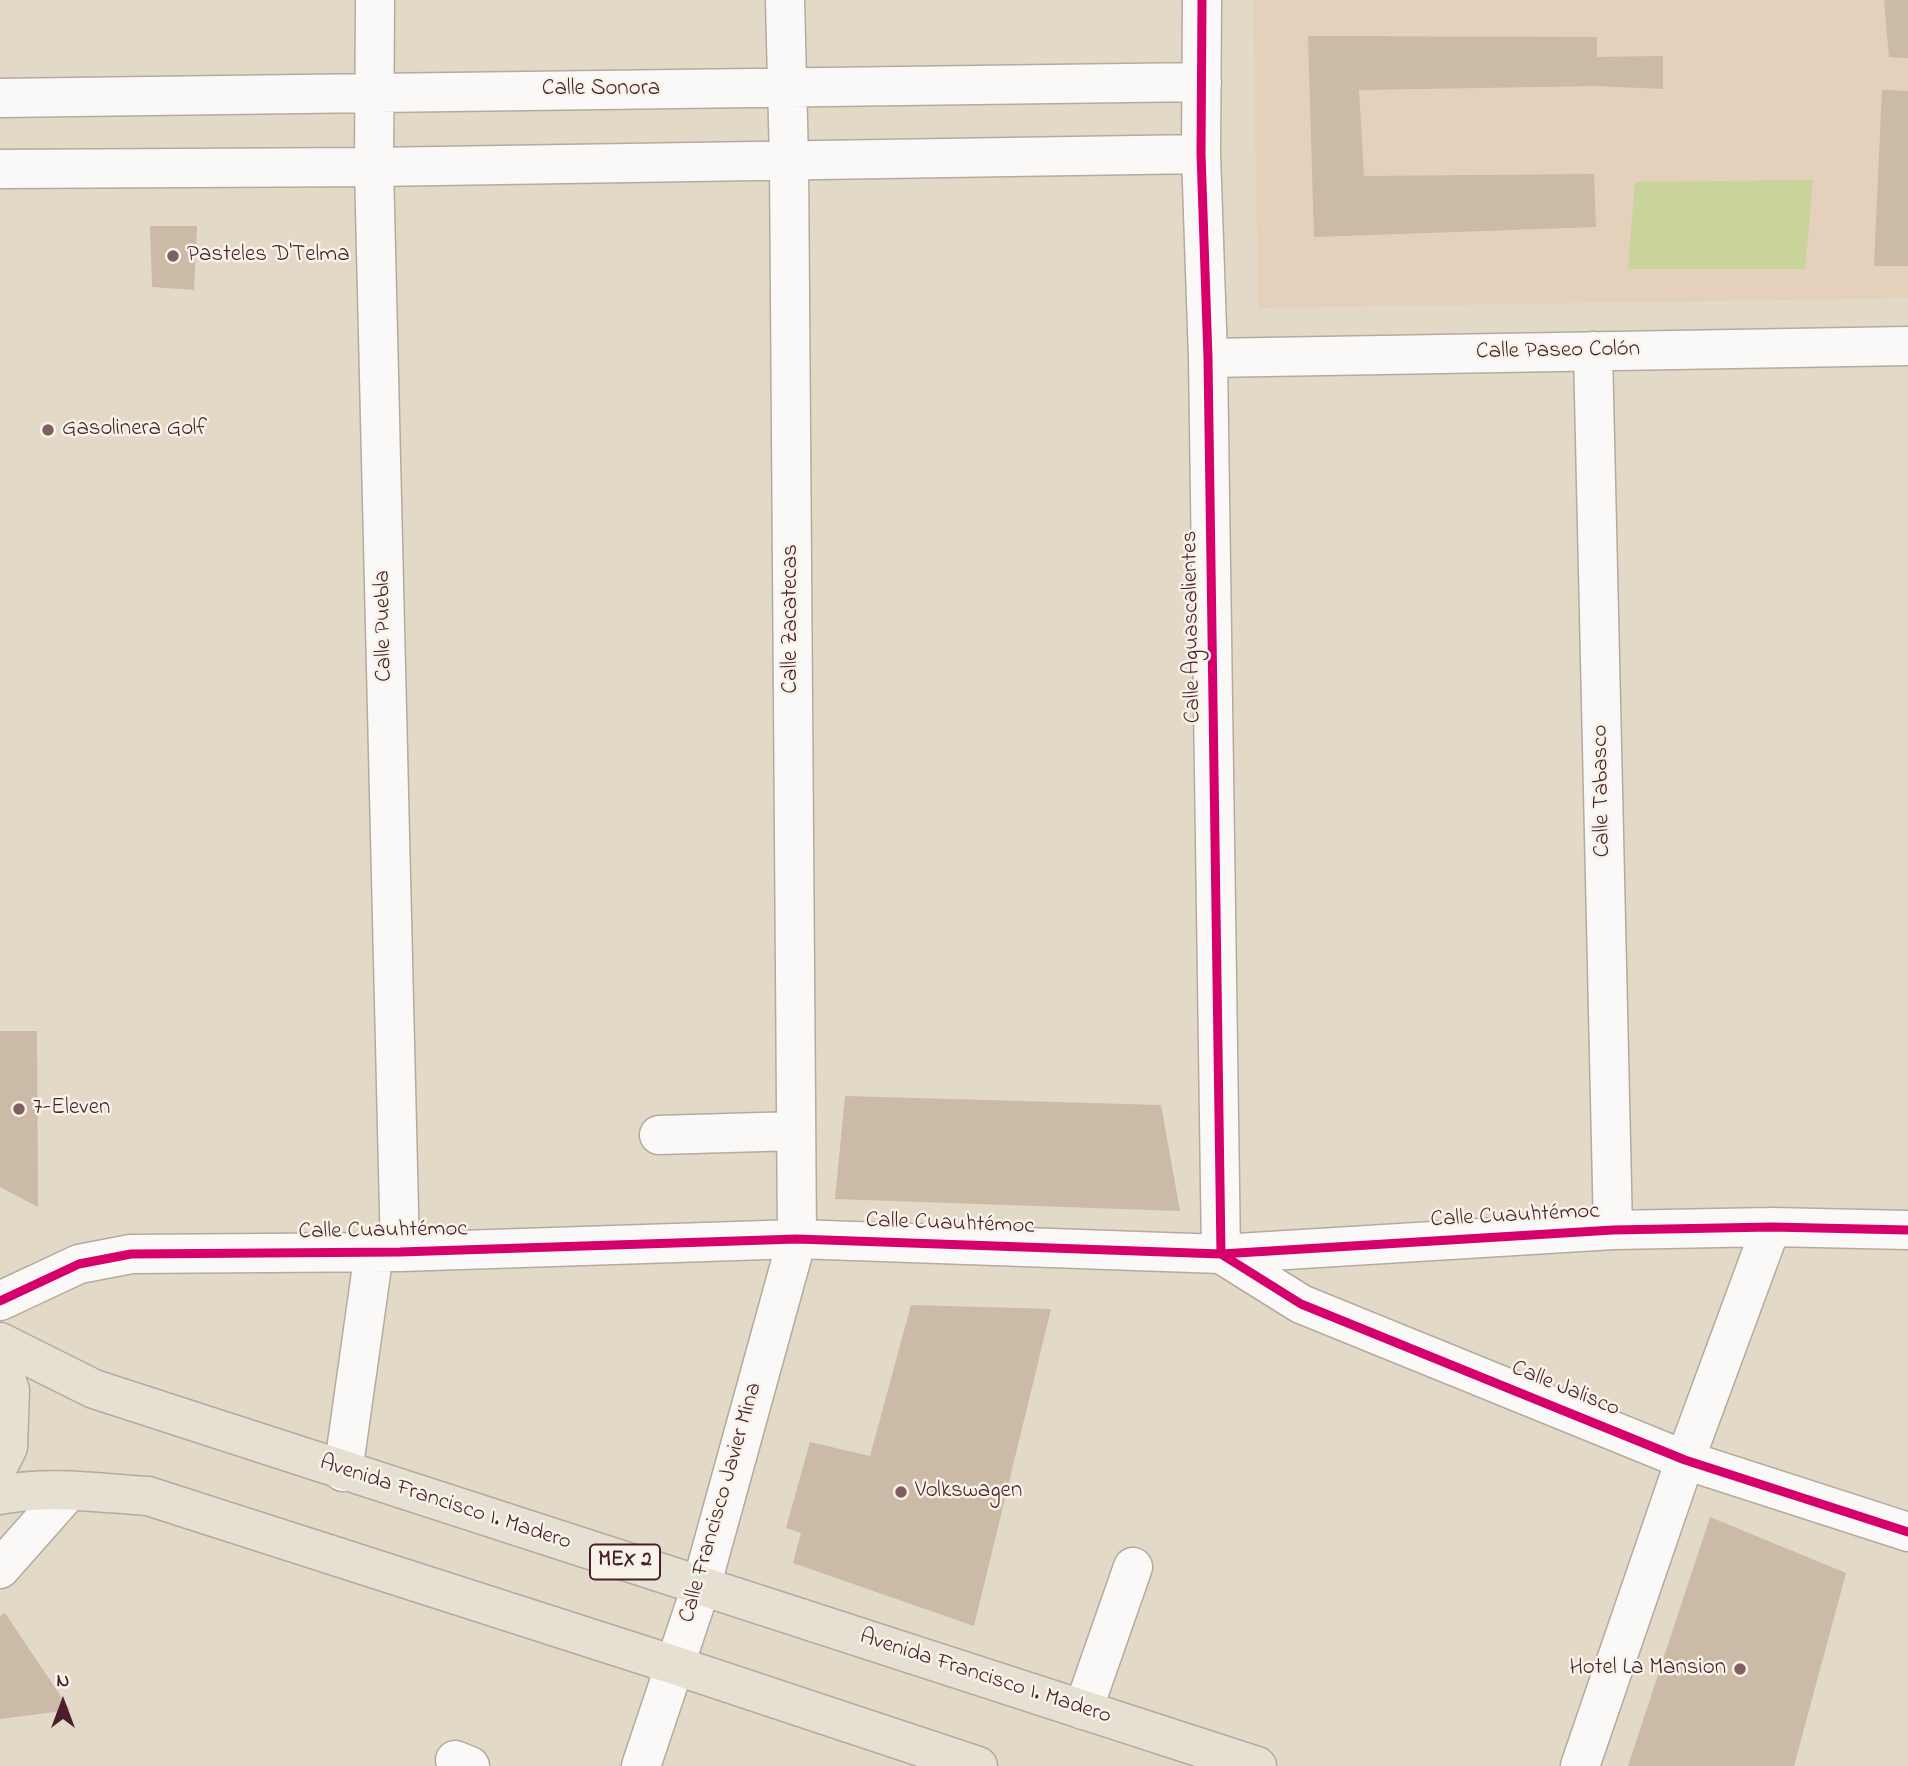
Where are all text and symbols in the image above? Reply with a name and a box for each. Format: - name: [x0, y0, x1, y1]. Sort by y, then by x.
- street label: Calle Sonora: [542, 76, 660, 104]
- place label: Pasteles D'Telma: [187, 242, 350, 270]
- marker: Pasteles D'Telma: [165, 248, 181, 264]
- street label: Calle Paseo Colón: [1476, 337, 1640, 367]
- place label: Gasolinera Golf: [62, 416, 207, 444]
- marker: Gasolinera Golf: [40, 422, 56, 438]
- street label: Calle Aguascalientes: [1178, 530, 1208, 724]
- street label: Calle Zacatecas: [778, 544, 806, 694]
- street label: Calle Puebla: [370, 570, 400, 682]
- street label: Calle Tabasco: [1588, 724, 1618, 858]
- place label: 7-Eleven: [33, 1095, 110, 1123]
- marker: 7-Eleven: [11, 1101, 27, 1117]
- street label: Calle Cuauhtémoc: [1430, 1199, 1600, 1235]
- street label: Calle Cuauhtémoc: [865, 1208, 1035, 1242]
- street label: Calle Cuauhtémoc: [298, 1217, 468, 1247]
- street label: Calle Jalisco: [1507, 1356, 1623, 1424]
- street label: Calle Francisco Javier Mina: [674, 1380, 770, 1626]
- street label: Avenida Francisco I. Madero: [316, 1450, 574, 1558]
- place label: Volkswagen: [915, 1478, 1022, 1506]
- marker: Volkswagen: [893, 1484, 909, 1500]
- road number: MEX 2: [590, 1544, 660, 1580]
- street label: Avenida Francisco I. Madero: [856, 1624, 1114, 1732]
- place label: Hotel La Mansion: [1569, 1655, 1726, 1683]
- marker: Hotel La Mansion: [1732, 1661, 1748, 1677]
- north arrow: [28, 1668, 98, 1738]
- text: N: [57, 1668, 69, 1695]

